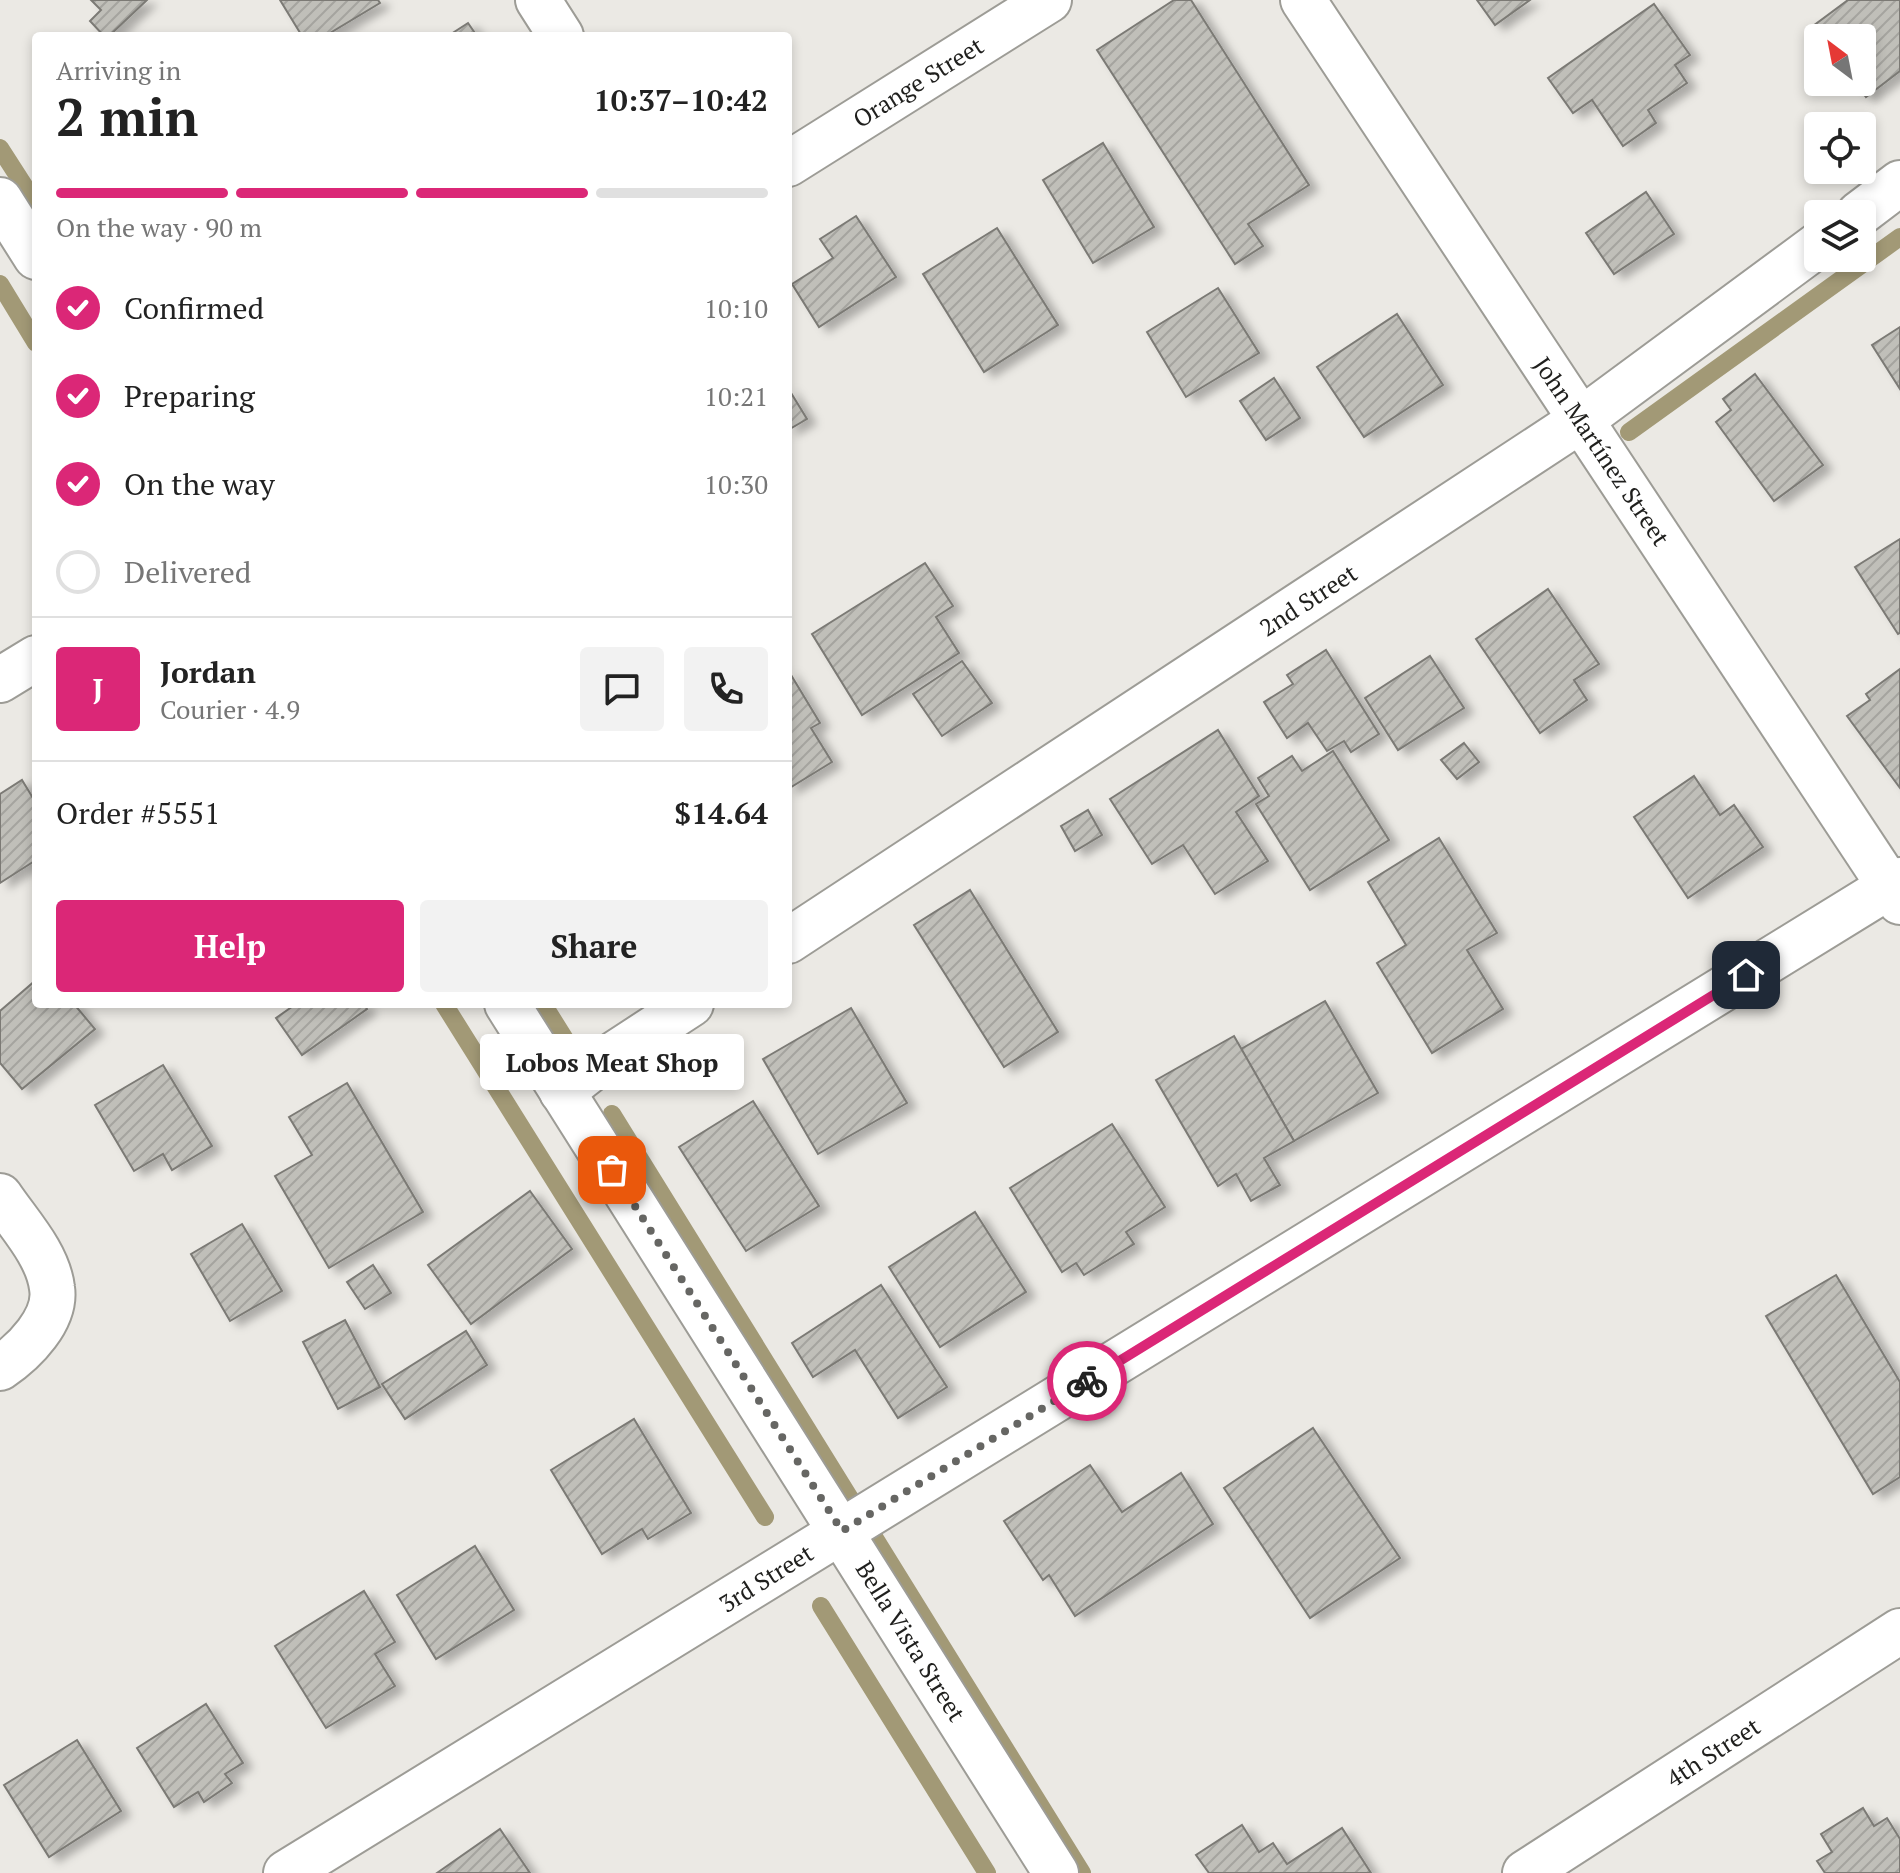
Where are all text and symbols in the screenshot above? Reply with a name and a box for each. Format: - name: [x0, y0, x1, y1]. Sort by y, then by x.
- north arrow: [1804, 24, 1876, 96]
- map controls: [1804, 24, 1876, 272]
- street label: Orange Street: [847, 29, 989, 135]
- text: Arriving in: [56, 53, 181, 87]
- text: 10:37–10:42: [594, 80, 768, 120]
- text: 2 min: [56, 82, 198, 151]
- button: locate: [1804, 112, 1876, 184]
- button: layers: [1804, 200, 1876, 272]
- text: On the way · 90 m: [56, 210, 262, 244]
- icon: check: [56, 286, 100, 330]
- text: Confirmed: [124, 288, 264, 328]
- text: 10:10: [704, 291, 768, 325]
- street label: John Martínez Street: [1527, 350, 1677, 552]
- icon: check: [56, 374, 100, 418]
- text: Preparing: [124, 376, 255, 416]
- text: 10:21: [704, 379, 768, 413]
- icon: check: [56, 462, 100, 506]
- text: On the way: [124, 464, 275, 504]
- text: 10:30: [704, 467, 768, 501]
- text: Delivered: [124, 552, 251, 592]
- street label: 2nd Street: [1253, 557, 1363, 643]
- button: chat: [580, 647, 664, 731]
- button: phone: [684, 647, 768, 731]
- text: Jordan: [160, 652, 256, 692]
- text: J: [93, 669, 103, 709]
- text: Courier · 4.9: [160, 692, 300, 726]
- text: Order #5551: [56, 793, 220, 833]
- text: $14.64: [674, 793, 768, 833]
- button: Help: [56, 900, 404, 992]
- button: Share: [420, 900, 768, 992]
- pin: [1712, 941, 1780, 1009]
- icon: home: [1724, 953, 1768, 997]
- callout: Lobos Meat Shop: [480, 1034, 744, 1090]
- text: Lobos Meat Shop: [506, 1045, 718, 1079]
- pin: [578, 1136, 646, 1204]
- icon: bag: [590, 1148, 634, 1192]
- courier: [1047, 1341, 1127, 1421]
- icon: bike: [1065, 1359, 1109, 1403]
- street label: 3rd Street: [713, 1537, 819, 1619]
- street label: Bella Vista Street: [849, 1555, 973, 1727]
- street label: 4th Street: [1660, 1710, 1766, 1794]

